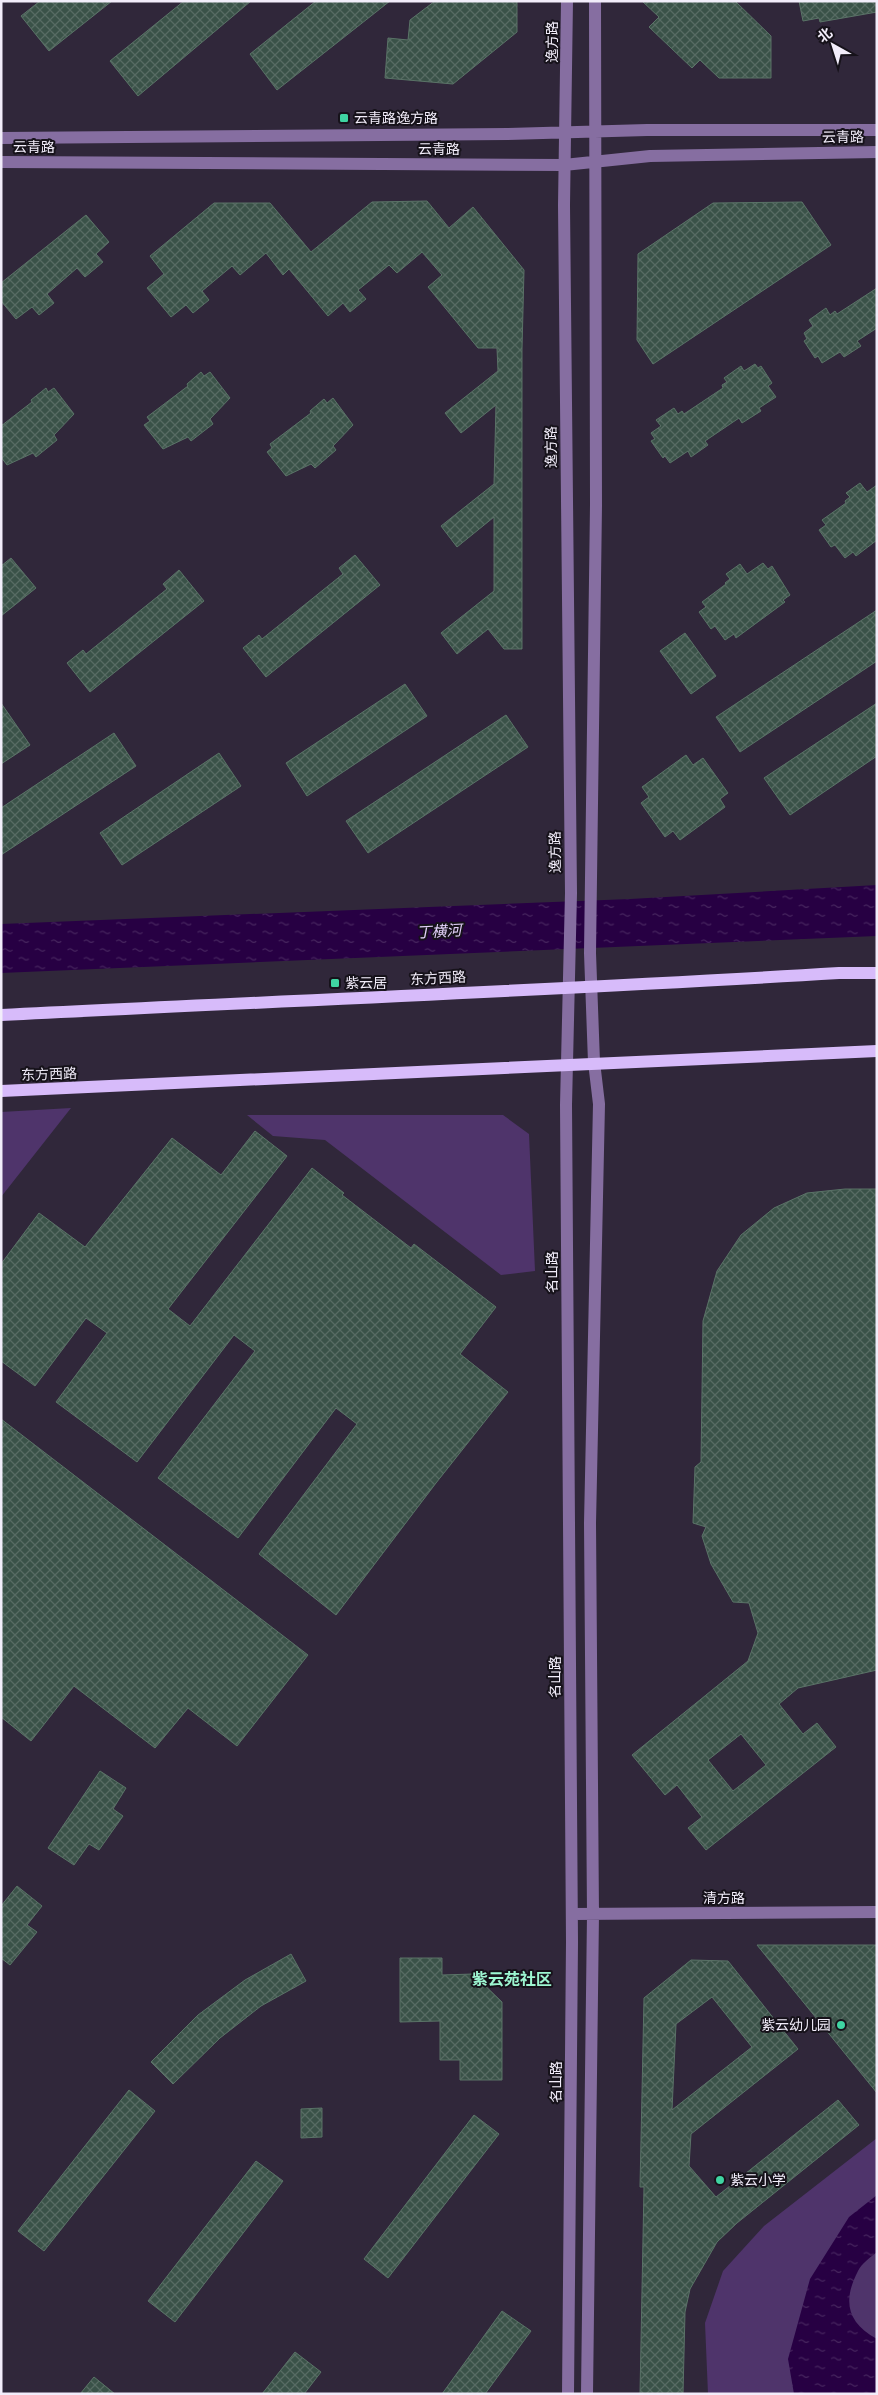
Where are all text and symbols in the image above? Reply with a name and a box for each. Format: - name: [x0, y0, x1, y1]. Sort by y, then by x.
- north arrow: [808, 20, 858, 70]
- street label: 逸方路: [543, 21, 561, 63]
- text: 北: [814, 23, 836, 46]
- place label: 云青路逸方路: [354, 109, 438, 127]
- marker: 云青路逸方路: [338, 112, 350, 124]
- street label: 云青路: [822, 128, 864, 146]
- street label: 云青路: [13, 138, 55, 156]
- street label: 云青路: [418, 140, 460, 158]
- street label: 逸方路: [542, 426, 560, 468]
- street label: 逸方路: [546, 831, 564, 873]
- water label: 丁横河: [416, 920, 465, 942]
- street label: 东方西路: [410, 968, 466, 988]
- place label: 紫云居: [345, 974, 387, 992]
- marker: 紫云居: [329, 977, 341, 989]
- street label: 东方西路: [21, 1064, 77, 1084]
- street label: 名山路: [543, 1251, 561, 1293]
- street label: 名山路: [546, 1656, 564, 1698]
- street label: 清方路: [703, 1889, 745, 1907]
- district label: 紫云苑社区: [472, 1969, 552, 1989]
- place label: 紫云幼儿园: [761, 2016, 831, 2034]
- marker: 紫云幼儿园: [835, 2019, 847, 2031]
- street label: 名山路: [547, 2061, 565, 2103]
- place label: 紫云小学: [730, 2171, 786, 2189]
- marker: 紫云小学: [714, 2174, 726, 2186]

